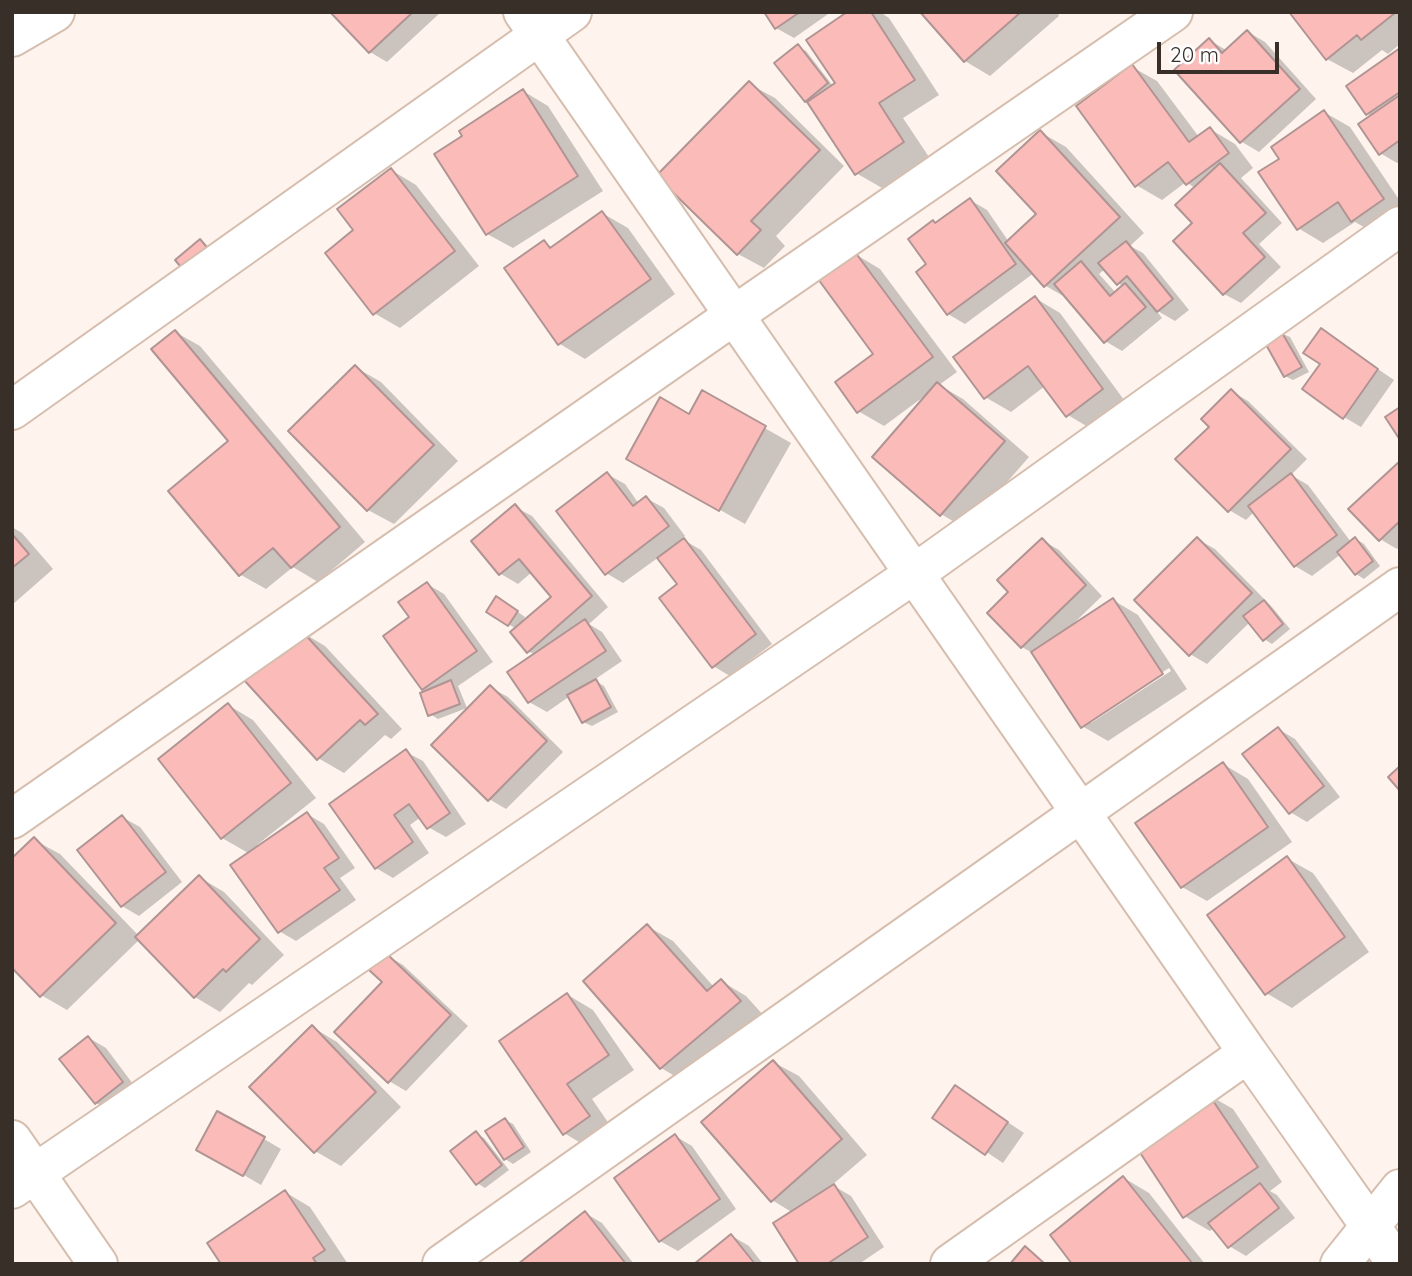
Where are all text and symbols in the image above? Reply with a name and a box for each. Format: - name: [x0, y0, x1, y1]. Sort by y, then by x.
- scale bar: [1160, 28, 1282, 72]
- text: 20 m: [1170, 41, 1219, 67]

